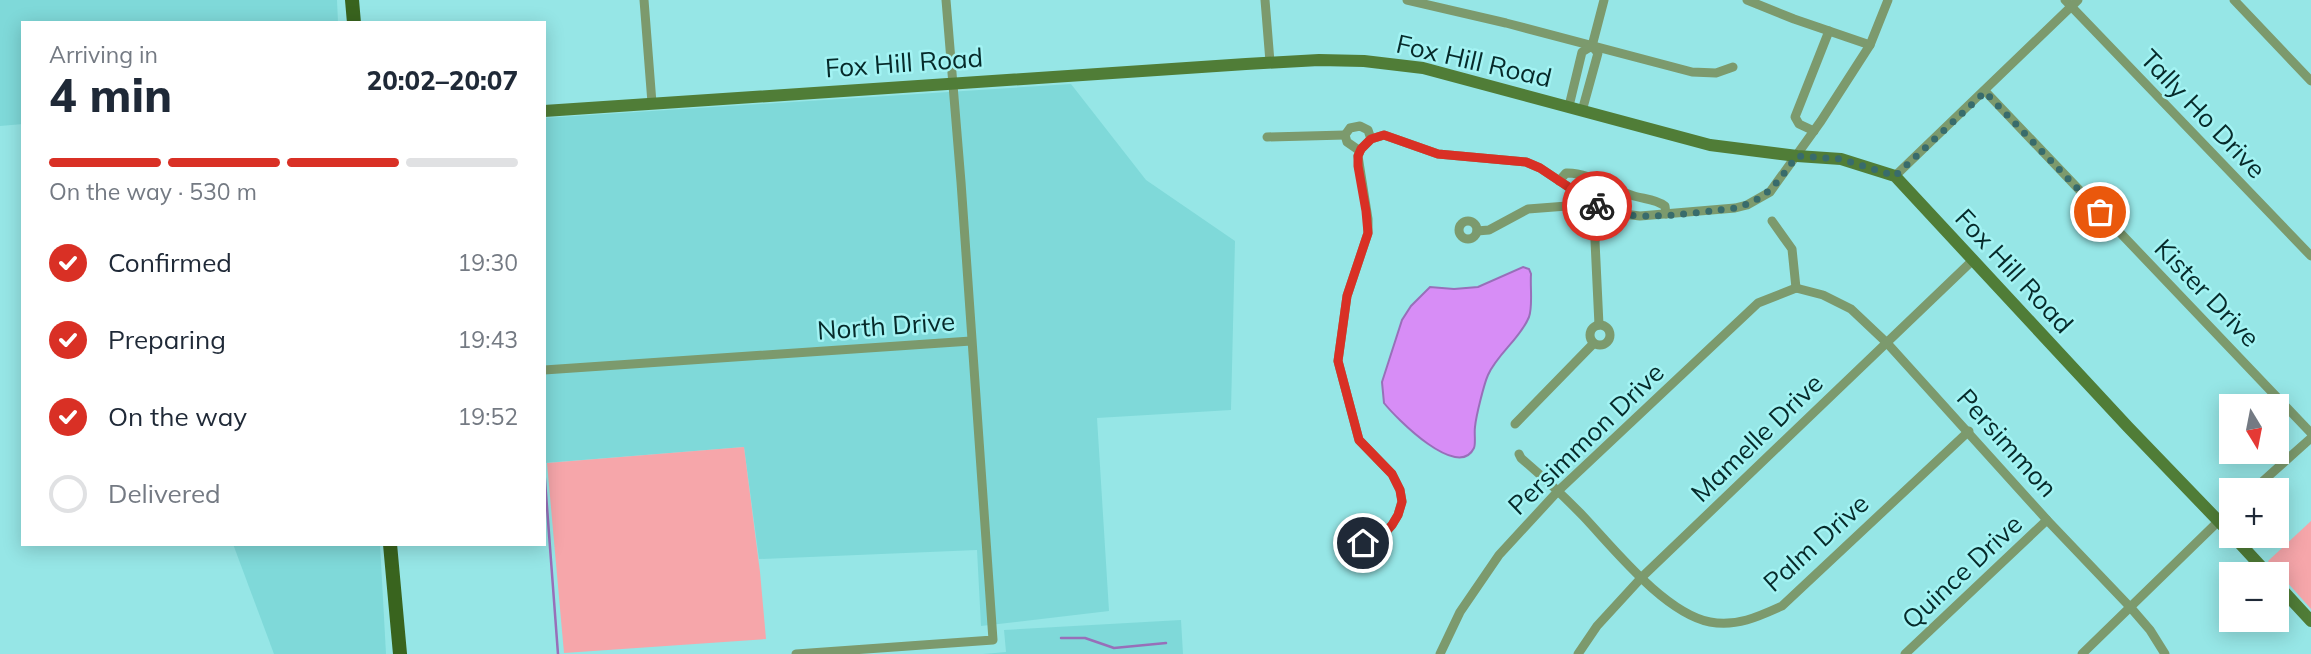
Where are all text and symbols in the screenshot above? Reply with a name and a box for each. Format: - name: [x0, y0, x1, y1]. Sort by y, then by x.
- street label: Fox Hill Road: [1393, 27, 1555, 94]
- text: Arriving in: [49, 40, 158, 69]
- street label: Fox Hill Road: [824, 41, 984, 84]
- street label: Tally Ho Drive: [2134, 42, 2273, 185]
- text: 20:02–20:07: [367, 64, 518, 97]
- text: 4 min: [49, 66, 172, 124]
- courier: [1562, 171, 1632, 241]
- text: On the way · 530 m: [49, 177, 257, 206]
- pin: [2070, 182, 2130, 242]
- icon: bike: [1578, 187, 1616, 225]
- icon: bag: [2081, 193, 2119, 231]
- street label: Fox Hill Road: [1948, 201, 2080, 340]
- street label: Kister Drive: [2148, 232, 2267, 354]
- icon: check: [49, 244, 87, 282]
- text: Confirmed: [108, 246, 232, 279]
- text: 19:30: [458, 248, 518, 277]
- street label: North Drive: [816, 304, 956, 347]
- icon: check: [49, 321, 87, 359]
- text: Preparing: [108, 323, 226, 356]
- text: 19:43: [458, 325, 518, 354]
- street label: Persimmon Drive: [1501, 356, 1671, 521]
- street label: Mamelle Drive: [1684, 366, 1830, 509]
- street label: Persimmon: [1950, 382, 2065, 504]
- north arrow: [2219, 394, 2289, 464]
- map controls: [2219, 394, 2289, 632]
- icon: check: [49, 398, 87, 436]
- text: On the way: [108, 400, 247, 433]
- text: 19:52: [458, 402, 518, 431]
- text: Delivered: [108, 477, 221, 510]
- button: +: [2219, 478, 2289, 548]
- street label: Palm Drive: [1756, 487, 1875, 599]
- street label: Quince Drive: [1895, 507, 2029, 636]
- pin: [1333, 513, 1393, 573]
- icon: home: [1344, 524, 1382, 562]
- button: −: [2219, 562, 2289, 632]

